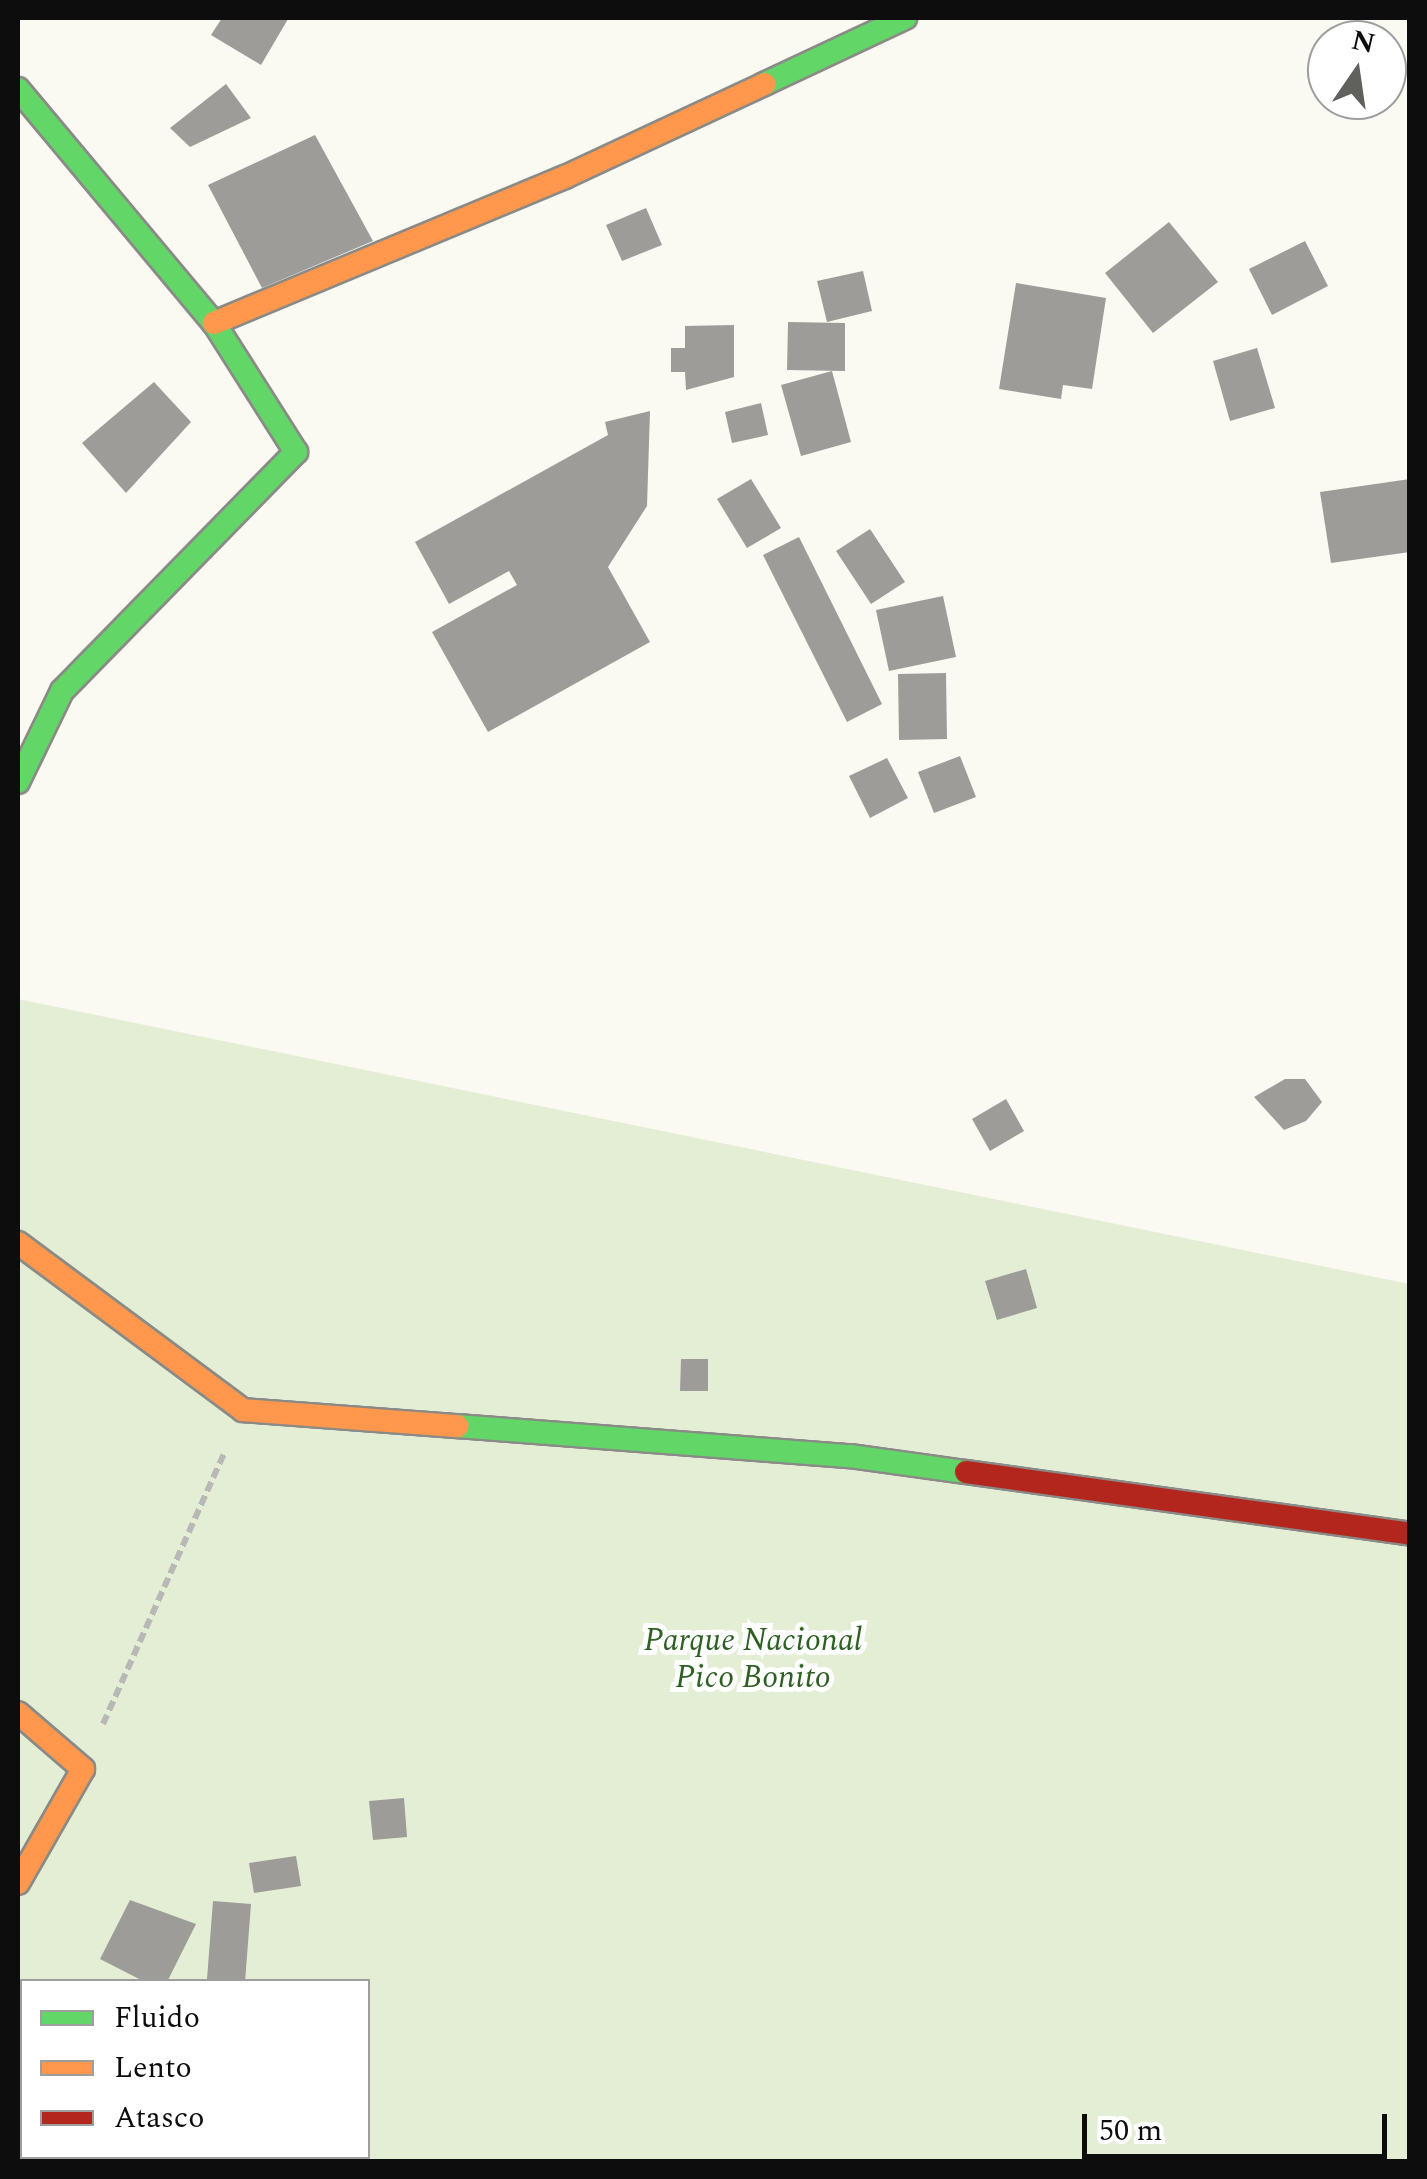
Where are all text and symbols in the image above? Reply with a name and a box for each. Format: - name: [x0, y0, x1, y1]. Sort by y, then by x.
- text: N: [1347, 19, 1379, 66]
- north arrow: [1307, 20, 1407, 120]
- park label: Parque Nacional Pico Bonito: [644, 1623, 862, 1698]
- legend: [20, 1979, 370, 2159]
- text: Fluido: [114, 1995, 200, 2041]
- text: Lento: [114, 2045, 192, 2091]
- scale bar: [1087, 2094, 1392, 2156]
- text: Atasco: [114, 2095, 204, 2141]
- text: 50 m: [1099, 2108, 1162, 2154]

